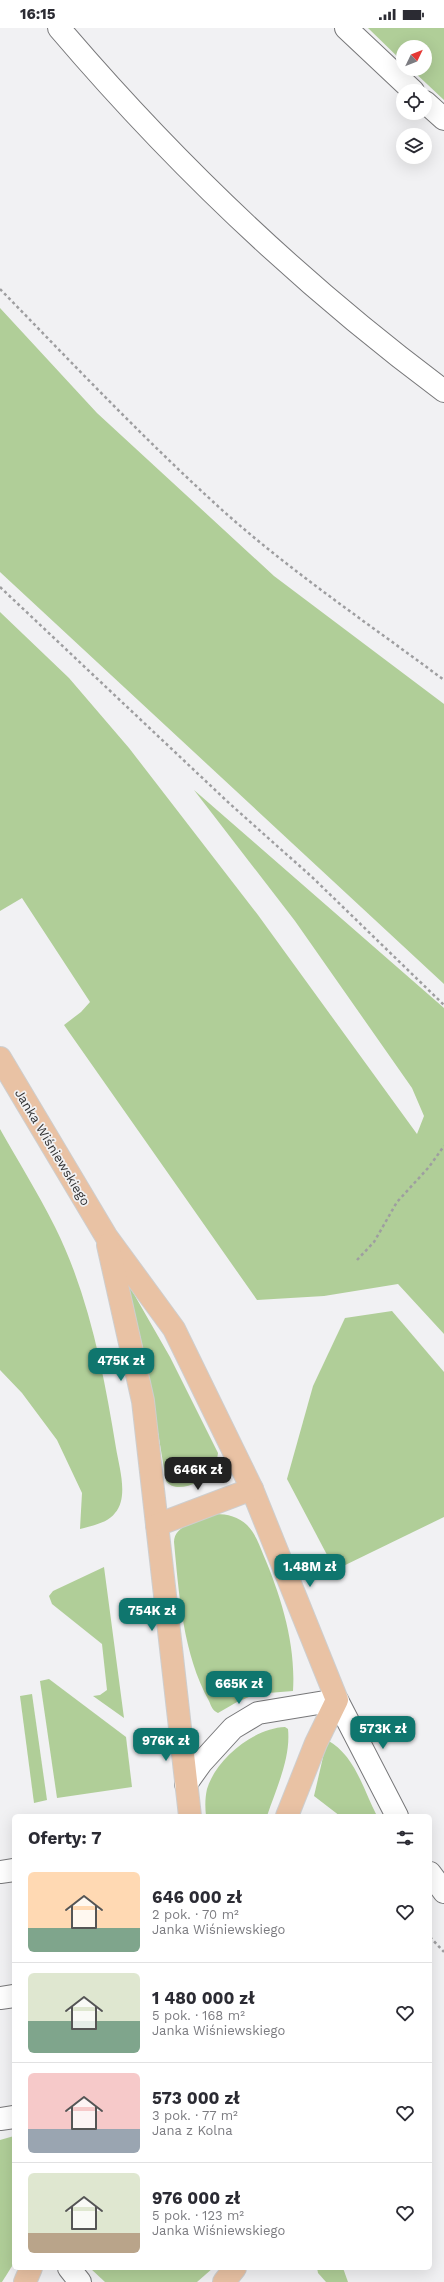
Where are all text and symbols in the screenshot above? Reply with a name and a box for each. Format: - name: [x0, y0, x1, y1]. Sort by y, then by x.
- text: 16:15: [20, 5, 55, 23]
- north arrow: [396, 40, 432, 76]
- map controls: [396, 40, 432, 164]
- button: locate: [396, 84, 432, 120]
- button: layers: [396, 128, 432, 164]
- street label: Janka Wiśniewskiego: [12, 1086, 93, 1208]
- pin: 475K zł: [84, 1348, 158, 1382]
- text: 475K zł: [97, 1353, 145, 1368]
- pin: 646K zł: [161, 1457, 235, 1491]
- text: 646K zł: [174, 1462, 222, 1477]
- pin: 1.48M zł: [269, 1554, 351, 1588]
- text: 1.48M zł: [283, 1559, 337, 1574]
- pin: 754K zł: [115, 1598, 189, 1632]
- text: 754K zł: [128, 1603, 176, 1618]
- pin: 665K zł: [202, 1671, 276, 1705]
- text: 665K zł: [215, 1676, 263, 1691]
- pin: 573K zł: [346, 1716, 420, 1750]
- text: 573K zł: [359, 1721, 407, 1736]
- pin: 976K zł: [129, 1728, 203, 1762]
- text: 976K zł: [142, 1733, 190, 1748]
- icon: filters: [394, 1827, 416, 1849]
- text: Oferty: 7: [28, 1828, 102, 1848]
- text: 646 000 zł: [152, 1887, 242, 1907]
- icon: home: [60, 1888, 108, 1936]
- icon: heart: [394, 1901, 416, 1923]
- text: 2 pok. · 70 m²: [152, 1907, 239, 1922]
- text: Janka Wiśniewskiego: [152, 1922, 285, 1937]
- text: 1 480 000 zł: [152, 1988, 255, 2008]
- icon: home: [60, 1989, 108, 2037]
- icon: heart: [394, 2002, 416, 2024]
- text: 5 pok. · 168 m²: [152, 2008, 245, 2023]
- text: Janka Wiśniewskiego: [152, 2023, 285, 2038]
- text: 573 000 zł: [152, 2088, 240, 2108]
- icon: home: [60, 2089, 108, 2137]
- icon: heart: [394, 2102, 416, 2124]
- text: 3 pok. · 77 m²: [152, 2108, 238, 2123]
- text: Jana z Kolna: [152, 2123, 233, 2138]
- text: 976 000 zł: [152, 2188, 241, 2208]
- icon: home: [60, 2189, 108, 2237]
- icon: heart: [394, 2202, 416, 2224]
- text: 5 pok. · 123 m²: [152, 2208, 244, 2223]
- text: Janka Wiśniewskiego: [152, 2223, 285, 2238]

